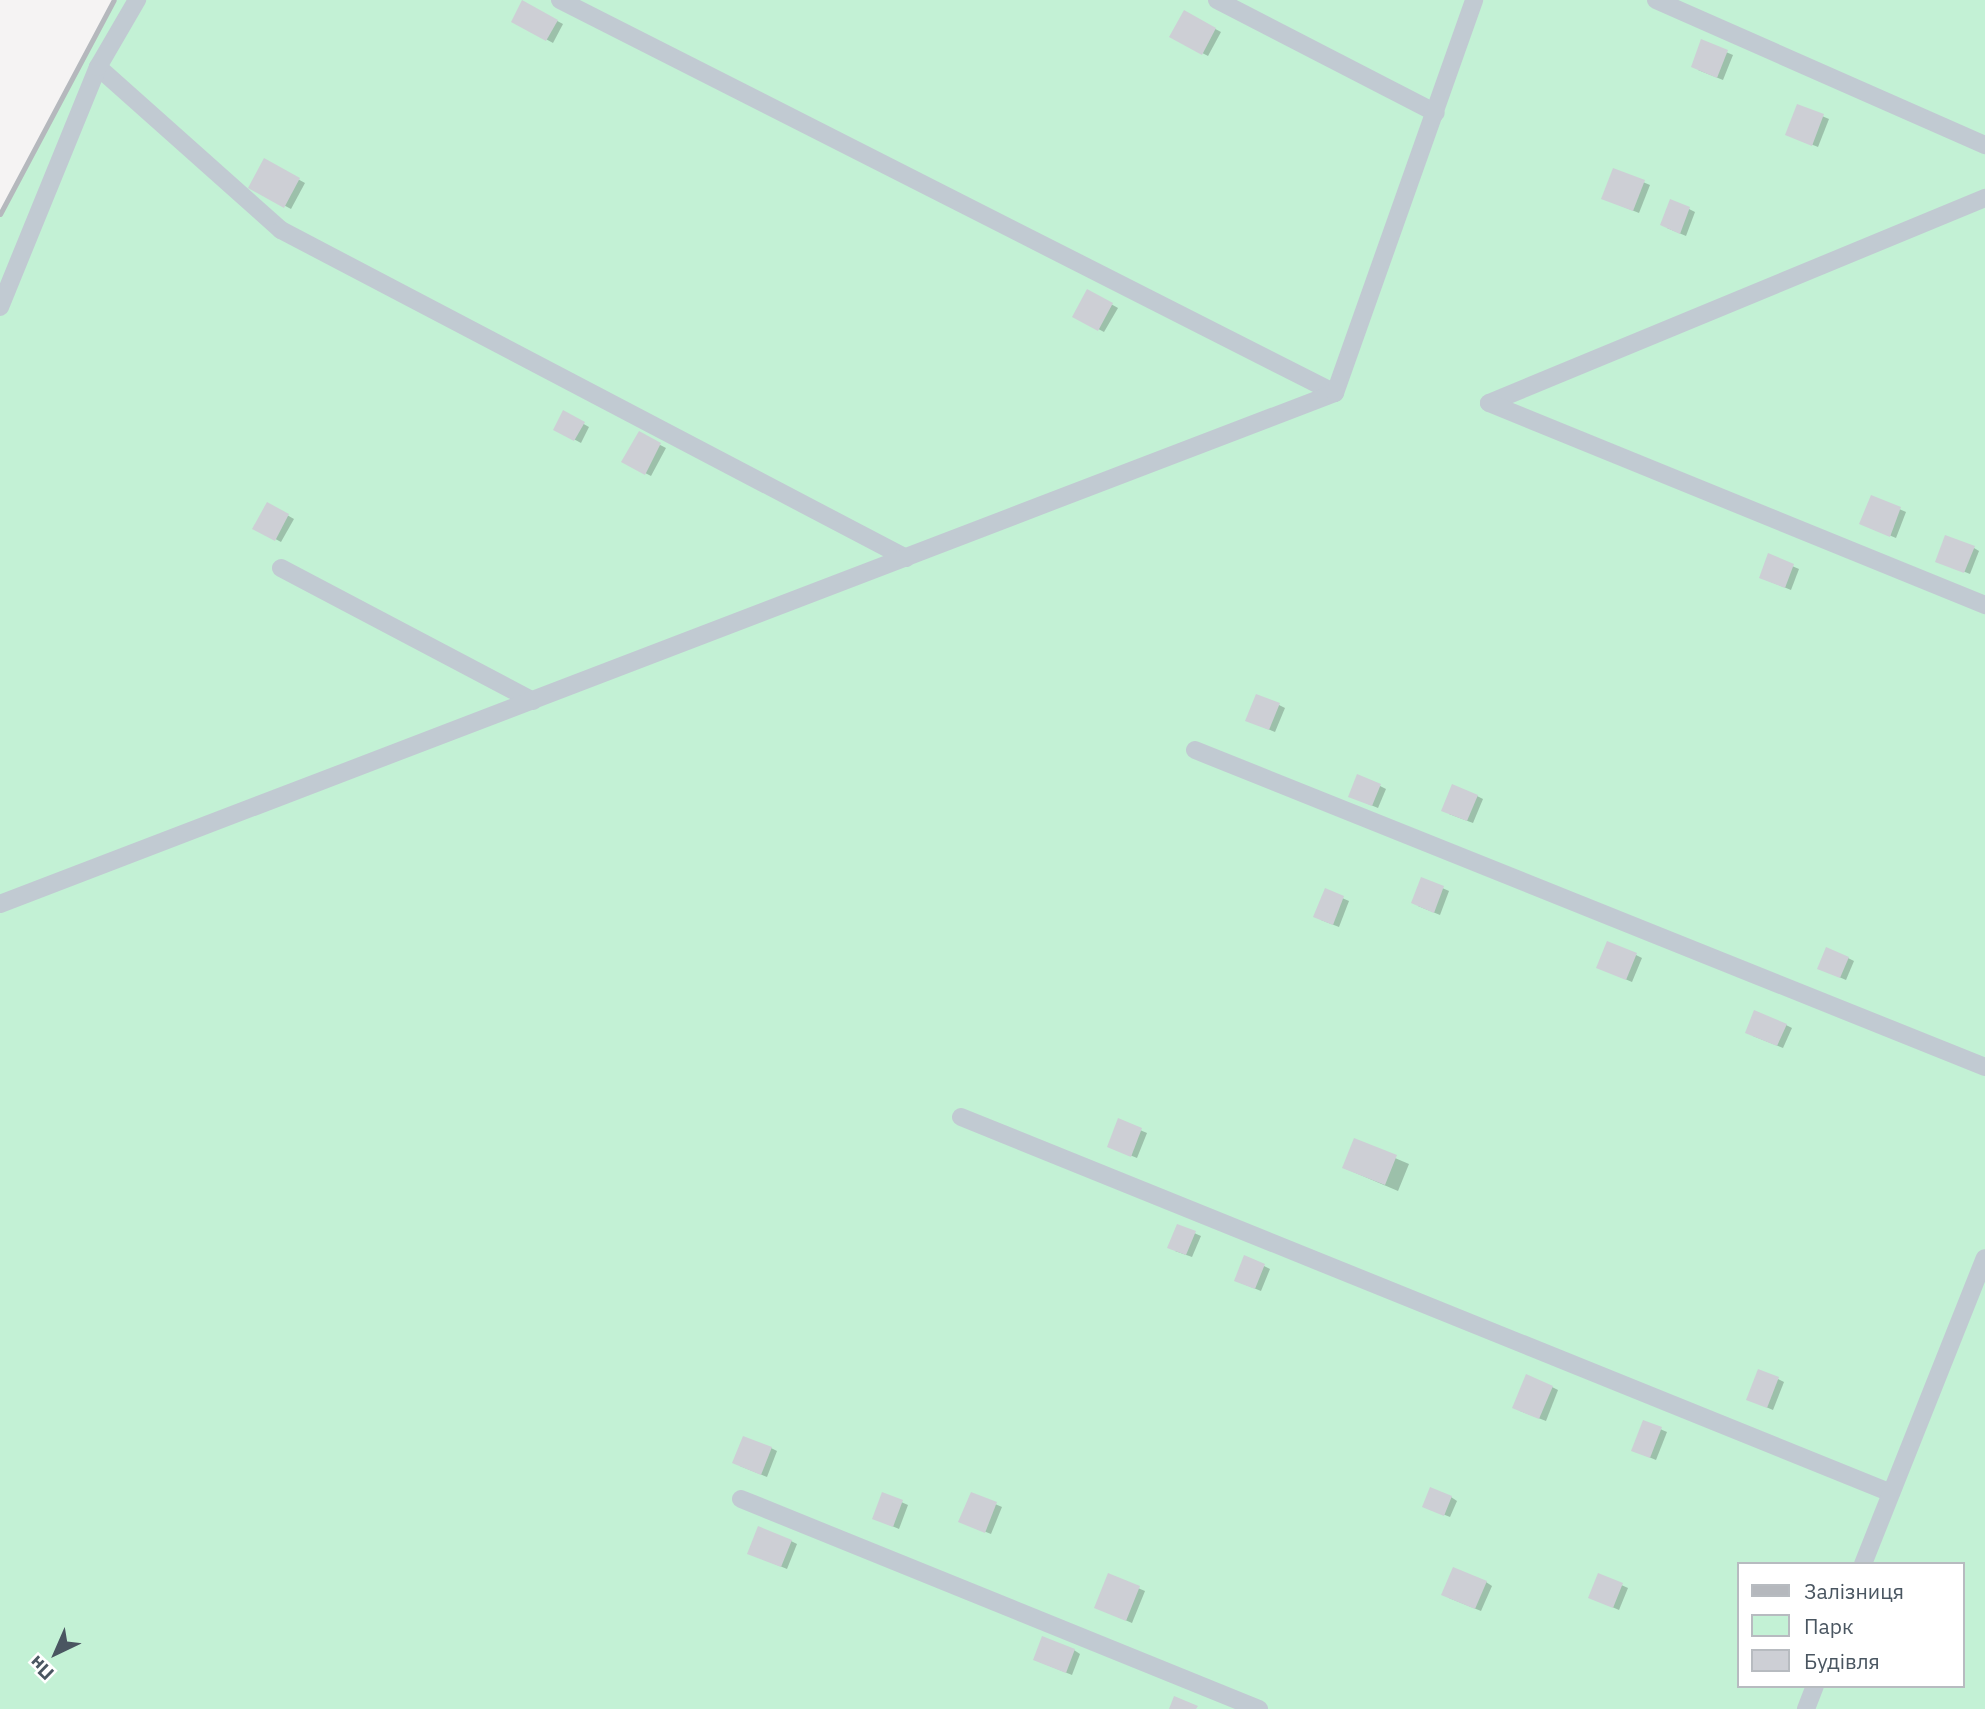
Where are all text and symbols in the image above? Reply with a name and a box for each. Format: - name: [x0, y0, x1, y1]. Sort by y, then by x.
- legend: [1736, 1562, 1964, 1688]
- text: Залізниця: [1804, 1577, 1904, 1605]
- text: Парк: [1804, 1612, 1854, 1640]
- north arrow: [21, 1618, 91, 1688]
- text: Будівля: [1804, 1647, 1880, 1675]
- text: Пн: [24, 1651, 59, 1685]

